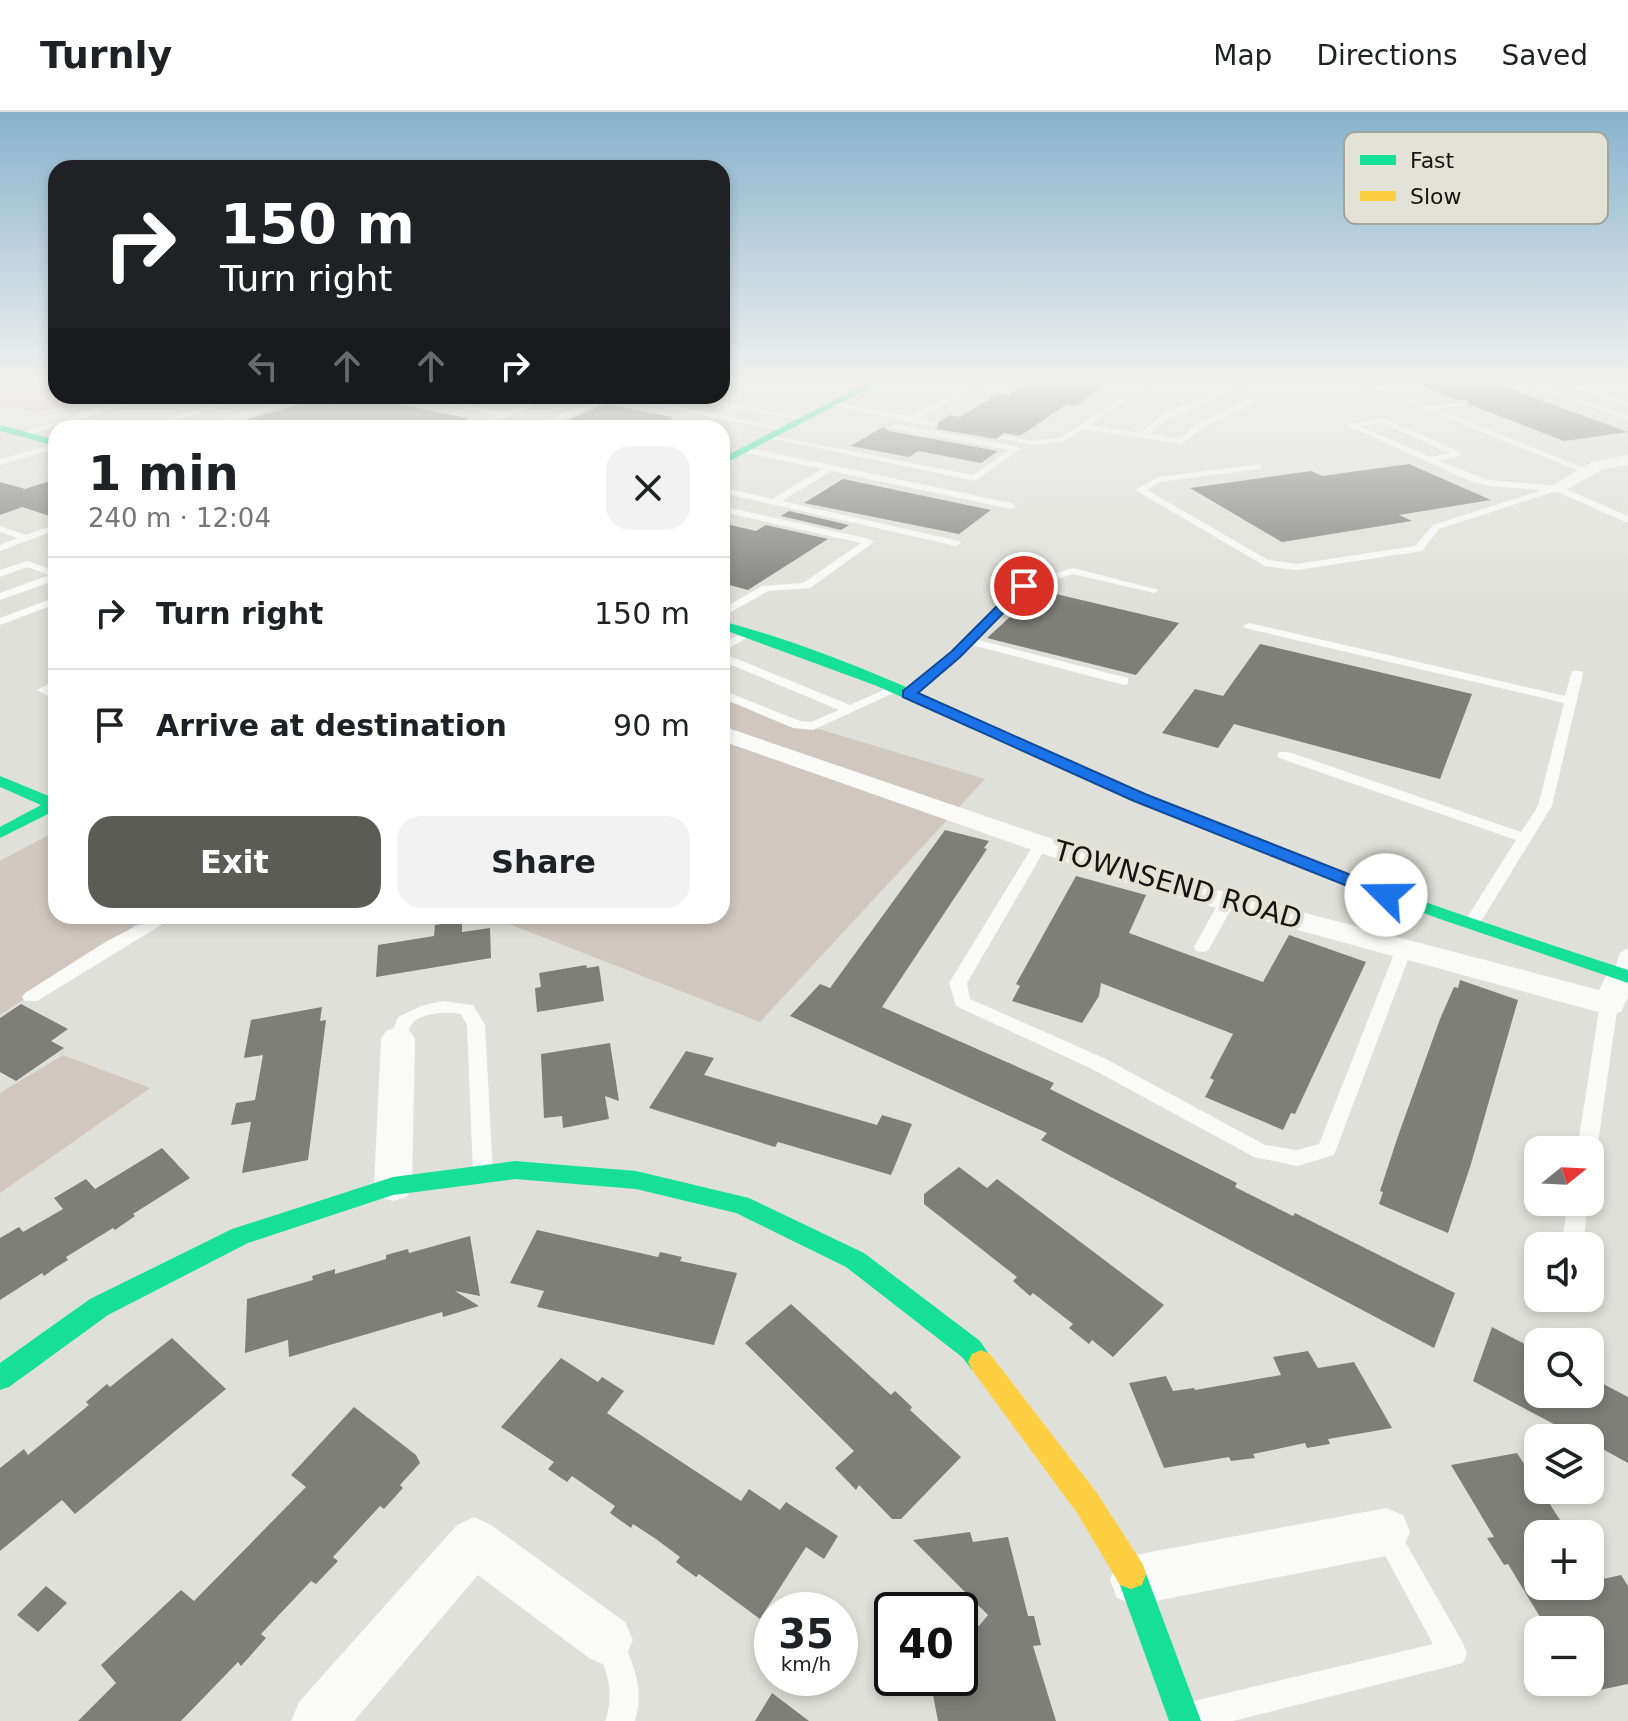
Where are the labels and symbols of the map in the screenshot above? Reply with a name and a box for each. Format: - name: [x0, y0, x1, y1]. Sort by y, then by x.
- legend: [1344, 132, 1608, 224]
- text: Fast: [1410, 148, 1455, 173]
- text: Slow: [1410, 184, 1462, 209]
- pin: [990, 552, 1058, 620]
- street label: TOWNSEND ROAD: [1049, 834, 1306, 936]
- position arrow: [1344, 853, 1428, 937]
- north arrow: [1524, 1136, 1604, 1216]
- speed limit sign: 40: [874, 1592, 978, 1696]

